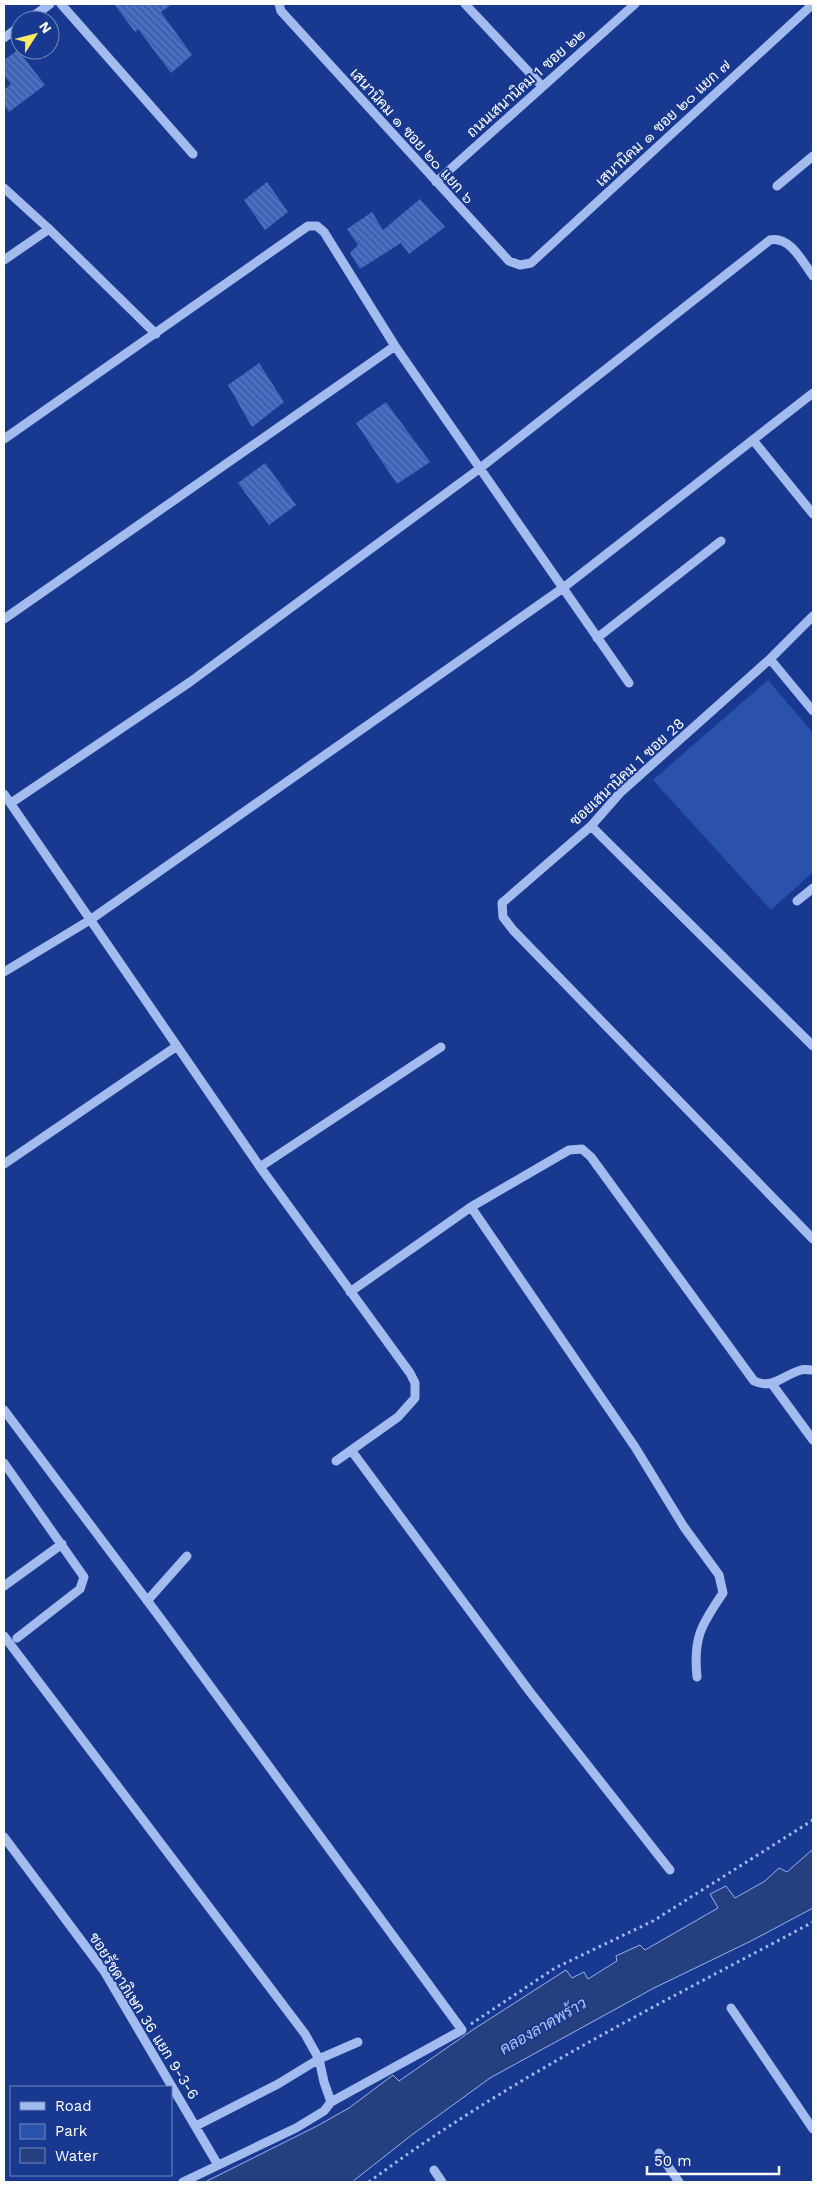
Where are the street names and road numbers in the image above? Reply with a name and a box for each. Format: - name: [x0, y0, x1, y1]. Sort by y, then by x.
- street label: ถนนเสนานิคม 1 ซอย ๒๒: [463, 25, 589, 141]
- street label: เสนานิคม ๑ ซอย ๒๐ แยก ๗: [592, 56, 734, 190]
- street label: เสนานิคม ๑ ซอย ๒๐ แยก ๖: [346, 64, 478, 208]
- street label: ซอยเสนานิคม 1 ซอย 28: [566, 714, 688, 830]
- street label: ซอยรัชดาภิเษก 36 แยก 9-3-6: [85, 1929, 203, 2103]

